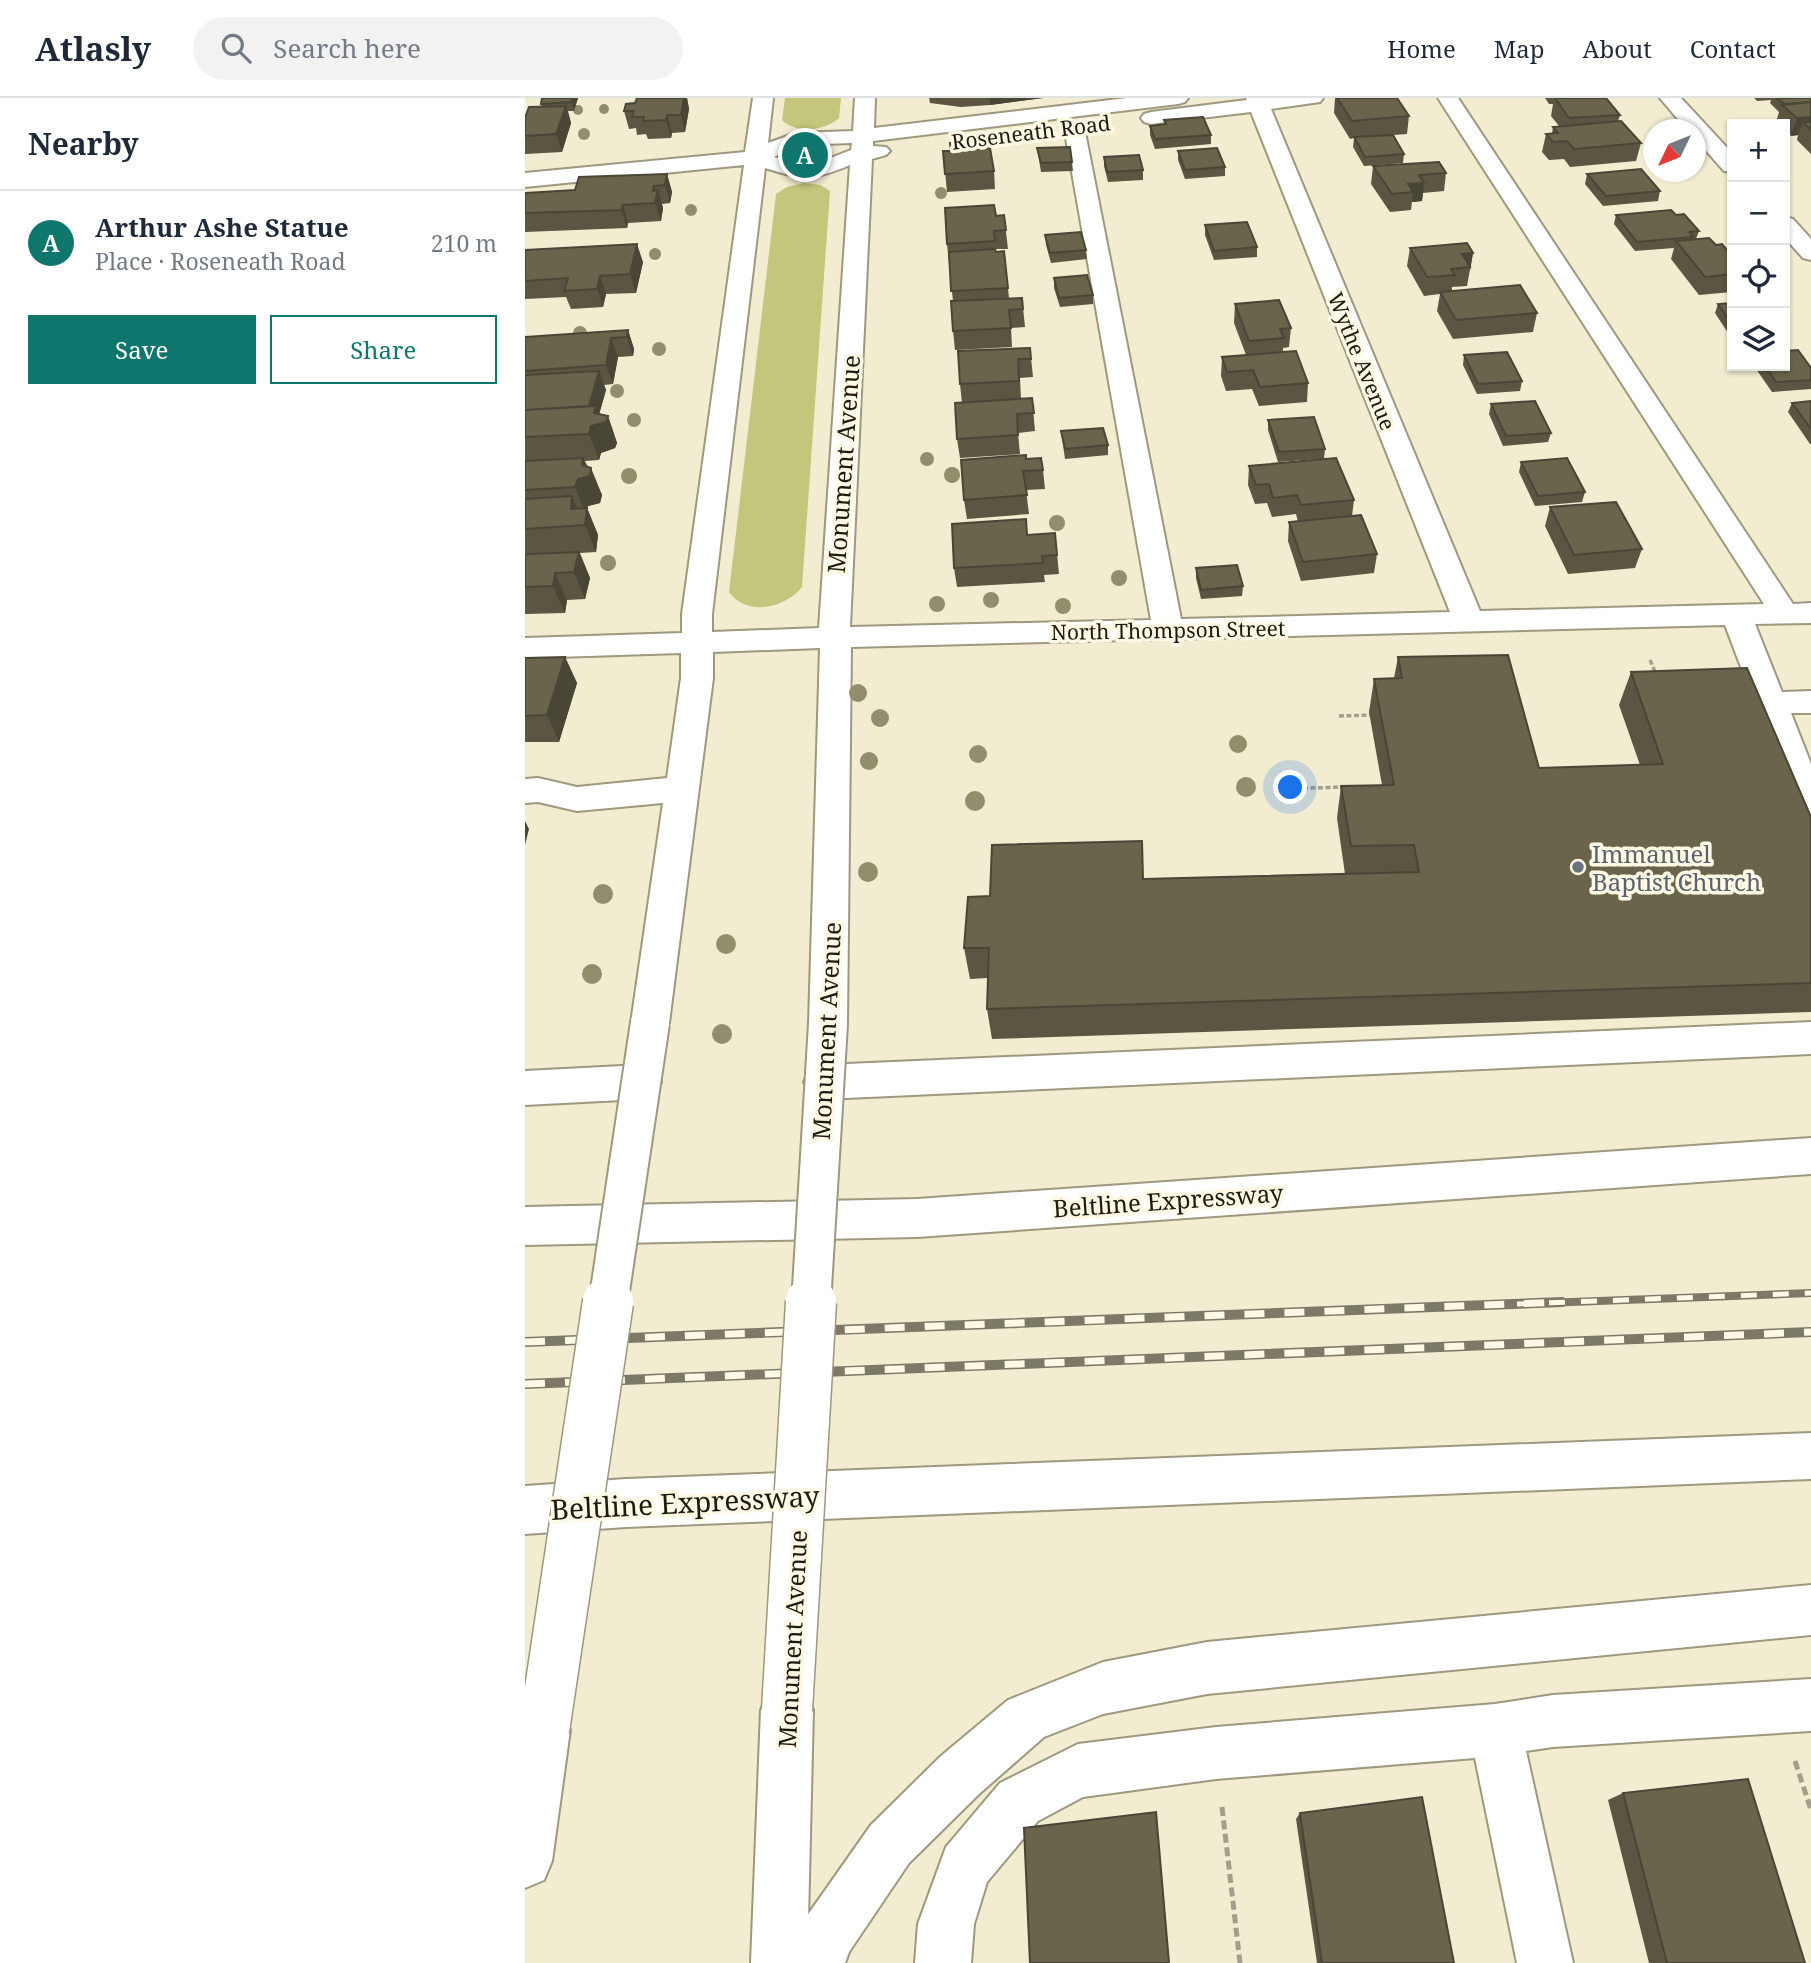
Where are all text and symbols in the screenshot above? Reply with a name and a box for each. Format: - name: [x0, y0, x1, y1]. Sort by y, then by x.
- search box: [193, 17, 683, 80]
- text: Atlasly: [35, 26, 151, 71]
- icon: search: [217, 29, 255, 67]
- text: Search here: [273, 30, 421, 66]
- text: Home: [1387, 32, 1456, 65]
- text: Map: [1494, 32, 1545, 65]
- text: About: [1583, 32, 1652, 65]
- text: Contact: [1690, 32, 1776, 65]
- street label: Roseneath Road: [950, 108, 1112, 156]
- north arrow: [1643, 119, 1706, 182]
- map controls: [1727, 119, 1790, 371]
- button: +: [1727, 119, 1790, 182]
- text: Nearby: [28, 123, 139, 164]
- pin: A: [782, 129, 828, 181]
- button: −: [1727, 182, 1790, 245]
- text: Arthur Ashe Statue: [95, 209, 349, 245]
- text: A: [42, 227, 60, 259]
- text: 210 m: [431, 227, 497, 259]
- text: Place · Roseneath Road: [95, 245, 346, 277]
- button: locate: [1727, 245, 1790, 308]
- street label: Wythe Avenue: [1322, 288, 1402, 434]
- button: layers: [1727, 308, 1790, 371]
- button: Save: [28, 315, 256, 384]
- button: Share: [270, 315, 497, 384]
- street label: Monument Avenue: [819, 354, 867, 574]
- street label: North Thompson Street: [1051, 614, 1285, 646]
- your location: [1273, 770, 1307, 804]
- place label: Immanuel Baptist Church: [1592, 837, 1761, 898]
- marker: Immanuel Baptist Church: [1570, 859, 1586, 875]
- street label: Monument Avenue: [804, 921, 848, 1141]
- street label: Beltline Expressway: [1052, 1175, 1285, 1225]
- street label: Beltline Expressway: [550, 1476, 821, 1528]
- street label: Monument Avenue: [770, 1529, 814, 1749]

